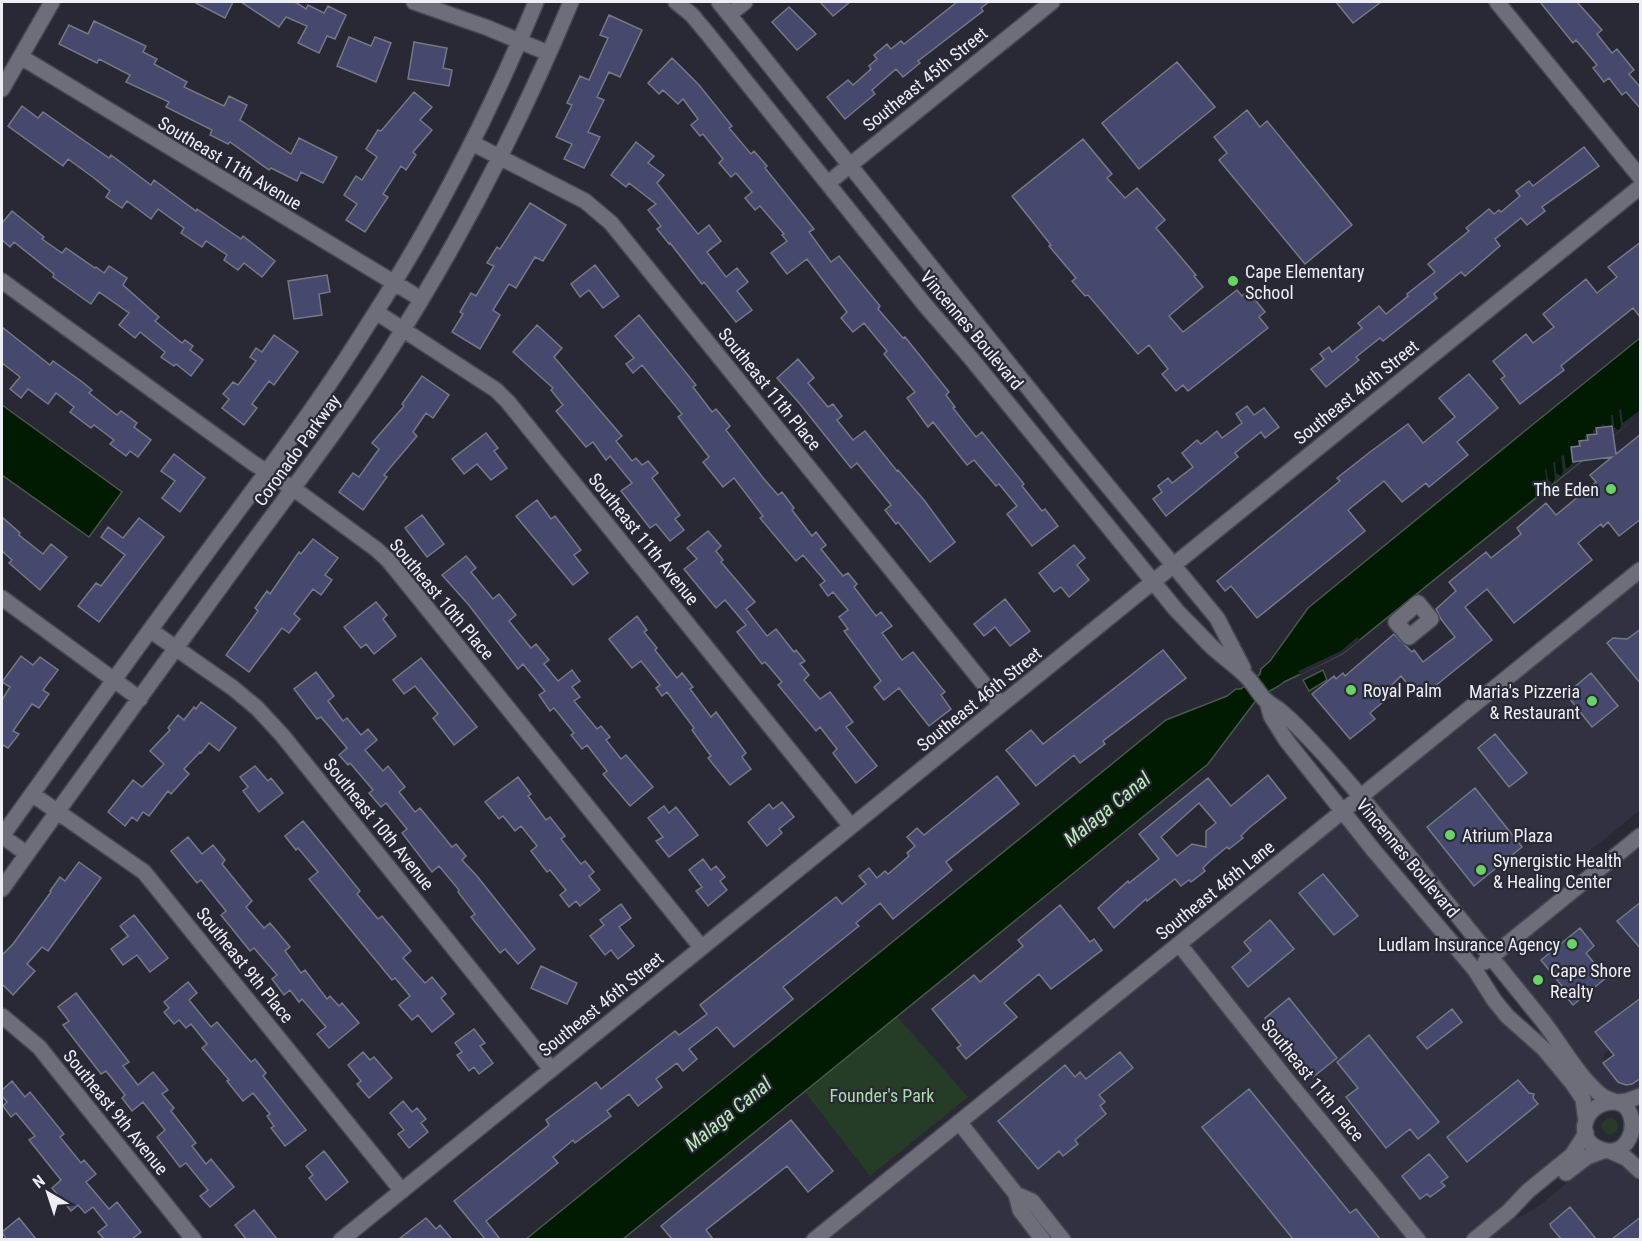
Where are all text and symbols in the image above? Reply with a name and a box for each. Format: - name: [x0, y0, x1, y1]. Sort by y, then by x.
- street label: Southeast 45th Street: [859, 22, 991, 136]
- street label: Southeast 11th Avenue: [154, 112, 306, 214]
- place label: Cape Elementary School: [1245, 261, 1365, 303]
- street label: Vincennes Boulevard: [916, 266, 1028, 394]
- marker: Cape Elementary School: [1226, 274, 1240, 288]
- street label: Southeast 11th Place: [714, 324, 826, 454]
- street label: Southeast 46th Street: [1290, 335, 1422, 449]
- street label: Coronado Parkway: [249, 390, 345, 510]
- street label: Southeast 11th Avenue: [584, 469, 704, 609]
- place label: The Eden: [1534, 479, 1599, 500]
- marker: The Eden: [1604, 482, 1618, 496]
- street label: Southeast 10th Place: [385, 534, 499, 664]
- street label: Southeast 46th Street: [913, 642, 1045, 756]
- place label: Royal Palm: [1363, 680, 1442, 701]
- place label: Maria's Pizzeria & Restaurant: [1469, 681, 1580, 723]
- marker: Royal Palm: [1344, 683, 1358, 697]
- marker: Maria's Pizzeria & Restaurant: [1585, 694, 1599, 708]
- street label: Southeast 10th Avenue: [319, 754, 439, 894]
- water label: Malaga Canal: [1059, 766, 1156, 851]
- street label: Vincennes Boulevard: [1352, 794, 1464, 922]
- place label: Atrium Plaza: [1462, 825, 1553, 846]
- marker: Atrium Plaza: [1443, 828, 1457, 842]
- street label: Southeast 46th Lane: [1152, 836, 1278, 944]
- place label: Synergistic Health & Healing Center: [1493, 850, 1622, 892]
- marker: Synergistic Health & Healing Center: [1474, 863, 1488, 877]
- street label: Southeast 9th Place: [192, 903, 298, 1027]
- place label: Ludlam Insurance Agency: [1378, 934, 1561, 955]
- marker: Ludlam Insurance Agency: [1565, 937, 1579, 951]
- street label: Southeast 46th Street: [535, 947, 667, 1061]
- place label: Cape Shore Realty: [1550, 960, 1631, 1002]
- marker: Cape Shore Realty: [1531, 973, 1545, 987]
- street label: Southeast 11th Place: [1257, 1015, 1369, 1145]
- street label: Southeast 9th Avenue: [59, 1045, 173, 1179]
- water label: Malaga Canal: [680, 1071, 777, 1156]
- park label: Founder's Park: [830, 1085, 934, 1106]
- north arrow: [18, 1163, 78, 1223]
- text: N: [29, 1171, 49, 1192]

